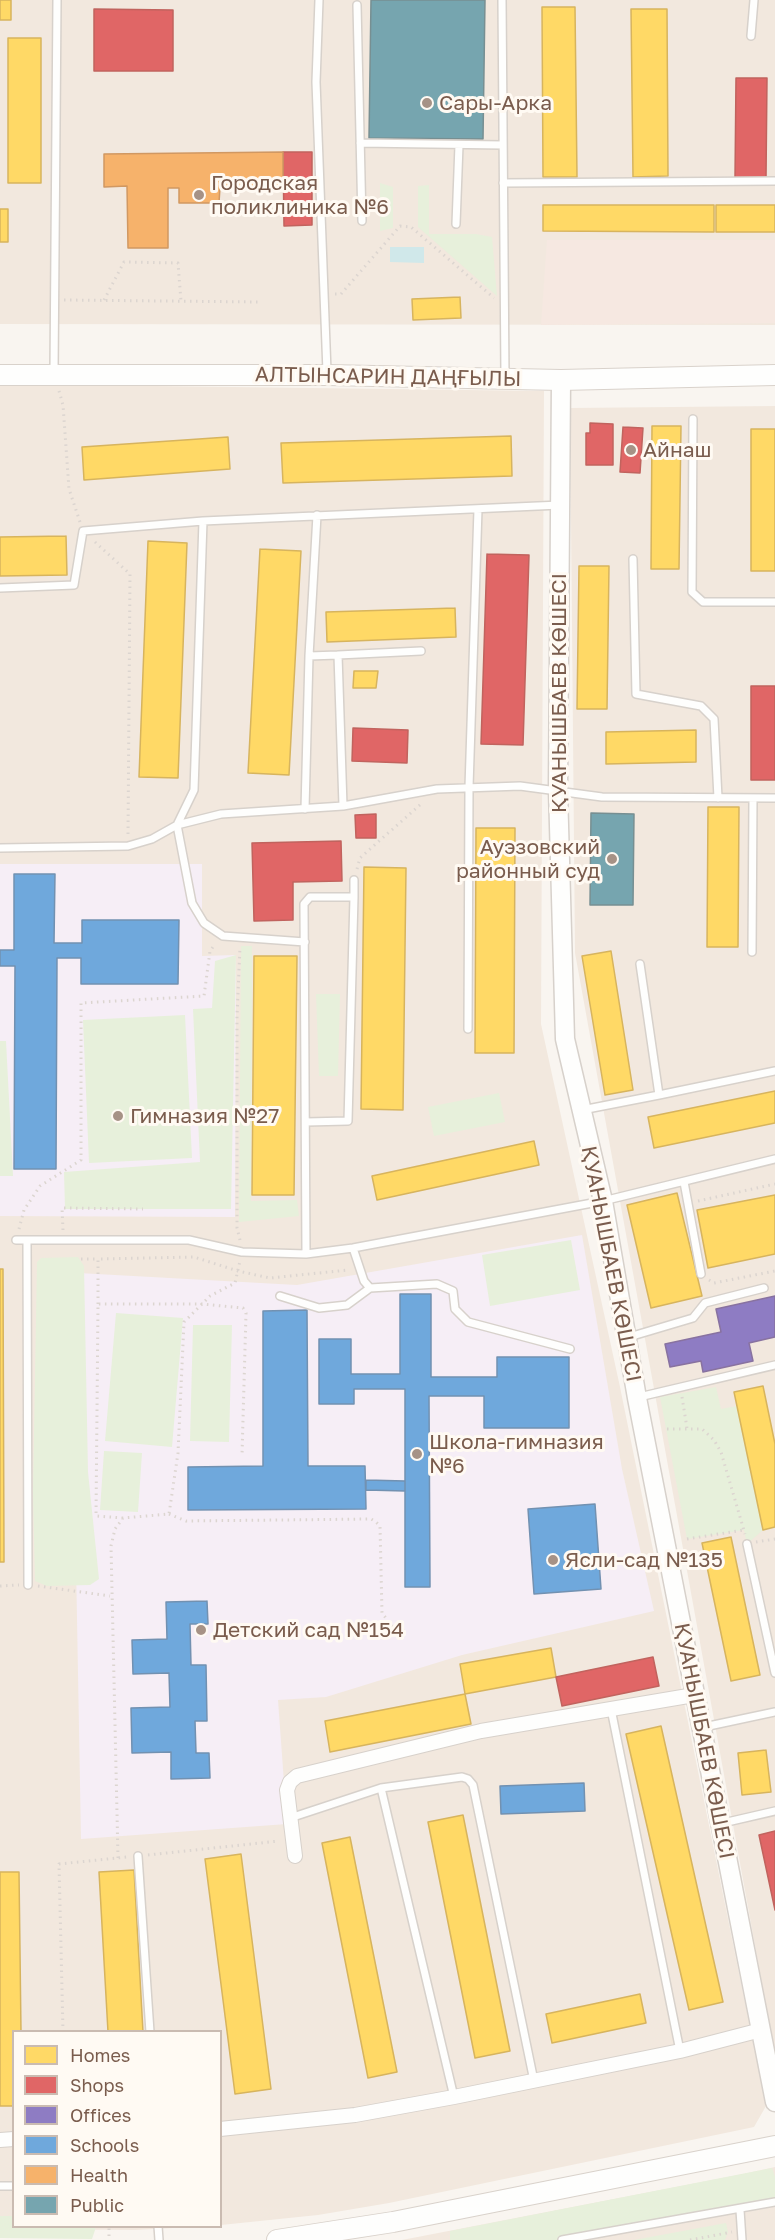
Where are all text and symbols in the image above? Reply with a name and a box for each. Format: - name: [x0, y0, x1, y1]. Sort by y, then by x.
- place label: Сары-Арка: [439, 90, 552, 116]
- marker: Сары-Арка: [420, 96, 434, 110]
- place label: Городская поликлиника №6: [211, 170, 389, 220]
- marker: Городская поликлиника №6: [192, 188, 206, 202]
- street label: АЛТЫНСАРИН ДАҢҒЫЛЫ: [255, 362, 521, 392]
- place label: Айнаш: [643, 437, 712, 463]
- marker: Айнаш: [624, 443, 638, 457]
- street label: ҚУАНЫШБАЕВ КӨШЕСІ: [546, 573, 572, 813]
- place label: Ауэзовский районный суд: [456, 834, 600, 884]
- marker: Ауэзовский районный суд: [605, 852, 619, 866]
- place label: Гимназия №27: [130, 1103, 279, 1129]
- marker: Гимназия №27: [111, 1109, 125, 1123]
- street label: ҚУАНЫШБАЕВ КӨШЕСІ: [576, 1144, 646, 1384]
- place label: Школа-гимназия №6: [429, 1429, 604, 1479]
- marker: Школа-гимназия №6: [410, 1447, 424, 1461]
- place label: Ясли-сад №135: [565, 1547, 723, 1573]
- marker: Ясли-сад №135: [546, 1553, 560, 1567]
- place label: Детский сад №154: [213, 1617, 404, 1643]
- street label: ҚУАНЫШБАЕВ КӨШЕСІ: [669, 1621, 739, 1861]
- marker: Детский сад №154: [194, 1623, 208, 1637]
- legend: [12, 2030, 222, 2228]
- text: Homes: [70, 2044, 130, 2066]
- text: Shops: [70, 2074, 124, 2096]
- text: Offices: [70, 2104, 131, 2126]
- text: Schools: [70, 2134, 139, 2156]
- text: Health: [70, 2164, 128, 2186]
- text: Public: [70, 2194, 124, 2216]

